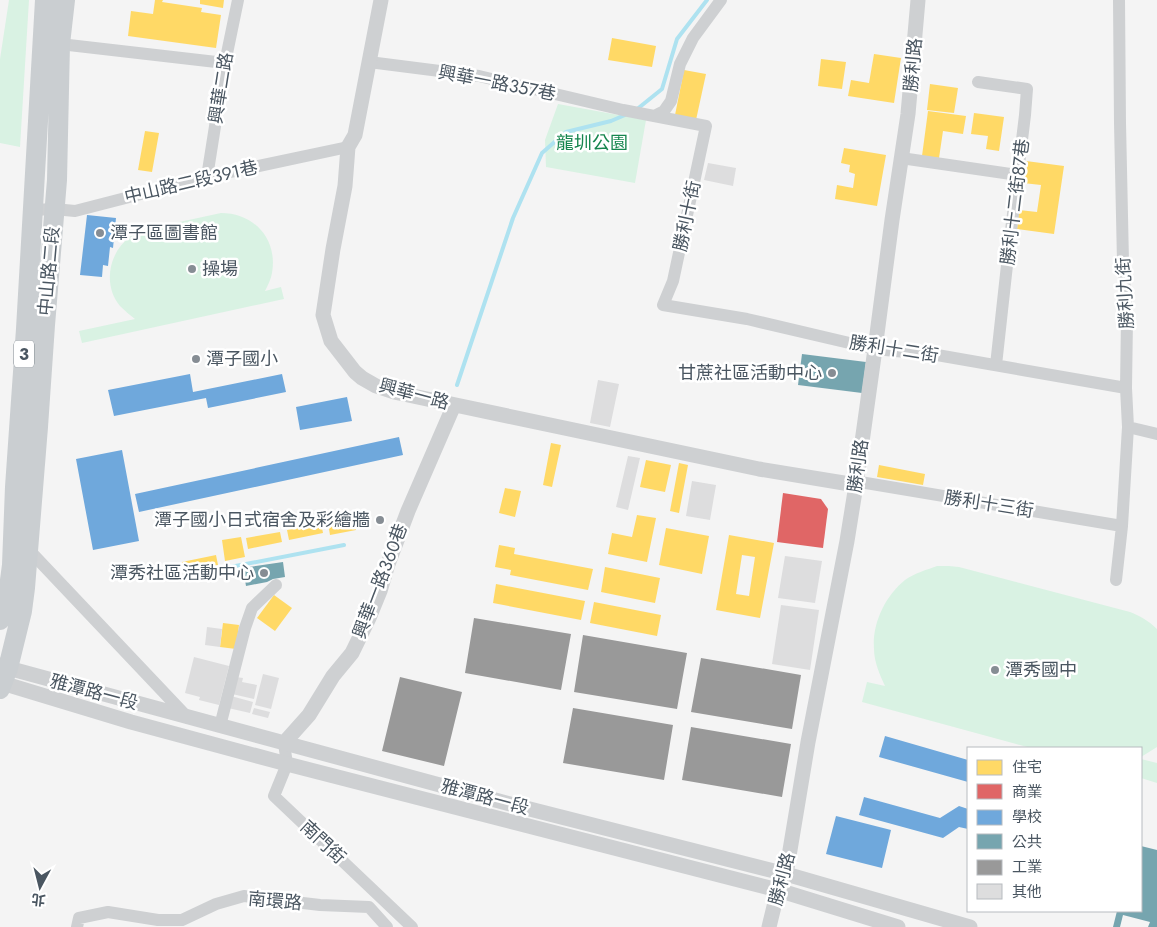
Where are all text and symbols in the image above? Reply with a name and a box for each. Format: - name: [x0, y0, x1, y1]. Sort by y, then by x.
- street label: 勝利路: [898, 37, 928, 93]
- street label: 興華二路: [203, 50, 239, 126]
- street label: 興華一路357巷: [436, 59, 558, 107]
- park label: 龍圳公園: [556, 130, 628, 156]
- street label: 勝利十二街87巷: [994, 137, 1036, 267]
- street label: 中山路二段391巷: [122, 154, 260, 210]
- street label: 勝利十街: [667, 178, 707, 254]
- place label: 潭子區圖書館: [110, 220, 218, 246]
- street label: 中山路二段: [32, 225, 66, 317]
- marker: 潭子區圖書館: [94, 227, 106, 239]
- place label: 操場: [202, 256, 238, 282]
- street label: 勝利九街: [1110, 256, 1140, 330]
- marker: 操場: [186, 263, 198, 275]
- street label: 勝利十二街: [848, 329, 940, 369]
- road number: 3: [14, 340, 34, 368]
- place label: 潭子國小: [206, 346, 278, 372]
- marker: 潭子國小: [190, 353, 202, 365]
- place label: 甘蔗社區活動中心: [678, 360, 822, 386]
- marker: 甘蔗社區活動中心: [826, 367, 838, 379]
- street label: 興華一路: [376, 372, 452, 416]
- street label: 勝利路: [841, 437, 875, 495]
- street label: 勝利十三街: [943, 484, 1035, 524]
- place label: 潭子國小日式宿舍及彩繪牆: [154, 507, 370, 533]
- marker: 潭子國小日式宿舍及彩繪牆: [374, 514, 386, 526]
- street label: 興華一路360巷: [346, 520, 414, 642]
- place label: 潭秀社區活動中心: [110, 560, 254, 586]
- marker: 潭秀社區活動中心: [258, 567, 270, 579]
- place label: 潭秀國中: [1005, 657, 1077, 683]
- marker: 潭秀國中: [989, 664, 1001, 676]
- street label: 雅潭路一段: [47, 668, 141, 716]
- legend: [967, 747, 1142, 912]
- text: 住宅: [1012, 756, 1042, 778]
- street label: 雅潭路一段: [438, 773, 532, 821]
- text: 商業: [1012, 781, 1042, 803]
- text: 學校: [1012, 806, 1042, 828]
- street label: 南門街: [294, 814, 352, 870]
- text: 公共: [1012, 831, 1042, 853]
- street label: 勝利路: [762, 850, 802, 908]
- text: 工業: [1012, 856, 1042, 878]
- north arrow: [15, 862, 65, 912]
- text: 其他: [1012, 881, 1042, 903]
- street label: 南環路: [247, 886, 303, 916]
- text: 北: [30, 889, 47, 911]

